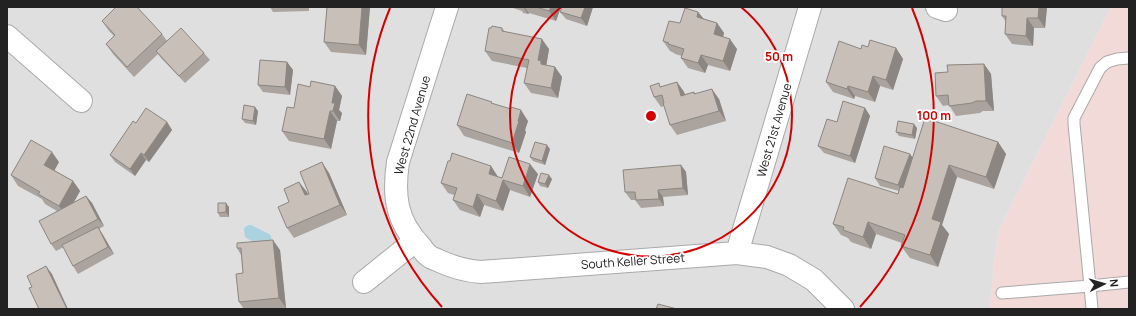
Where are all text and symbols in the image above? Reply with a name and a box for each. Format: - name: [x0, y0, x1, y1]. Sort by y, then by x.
- text: 50 m: [765, 48, 793, 65]
- street label: West 22nd Avenue: [390, 73, 434, 177]
- street label: West 21st Avenue: [752, 81, 796, 179]
- text: 100 m: [917, 107, 951, 124]
- centre of rings: [644, 109, 658, 123]
- street label: South Keller Street: [580, 249, 686, 273]
- north arrow: [1084, 264, 1124, 304]
- text: N: [1107, 278, 1122, 288]

